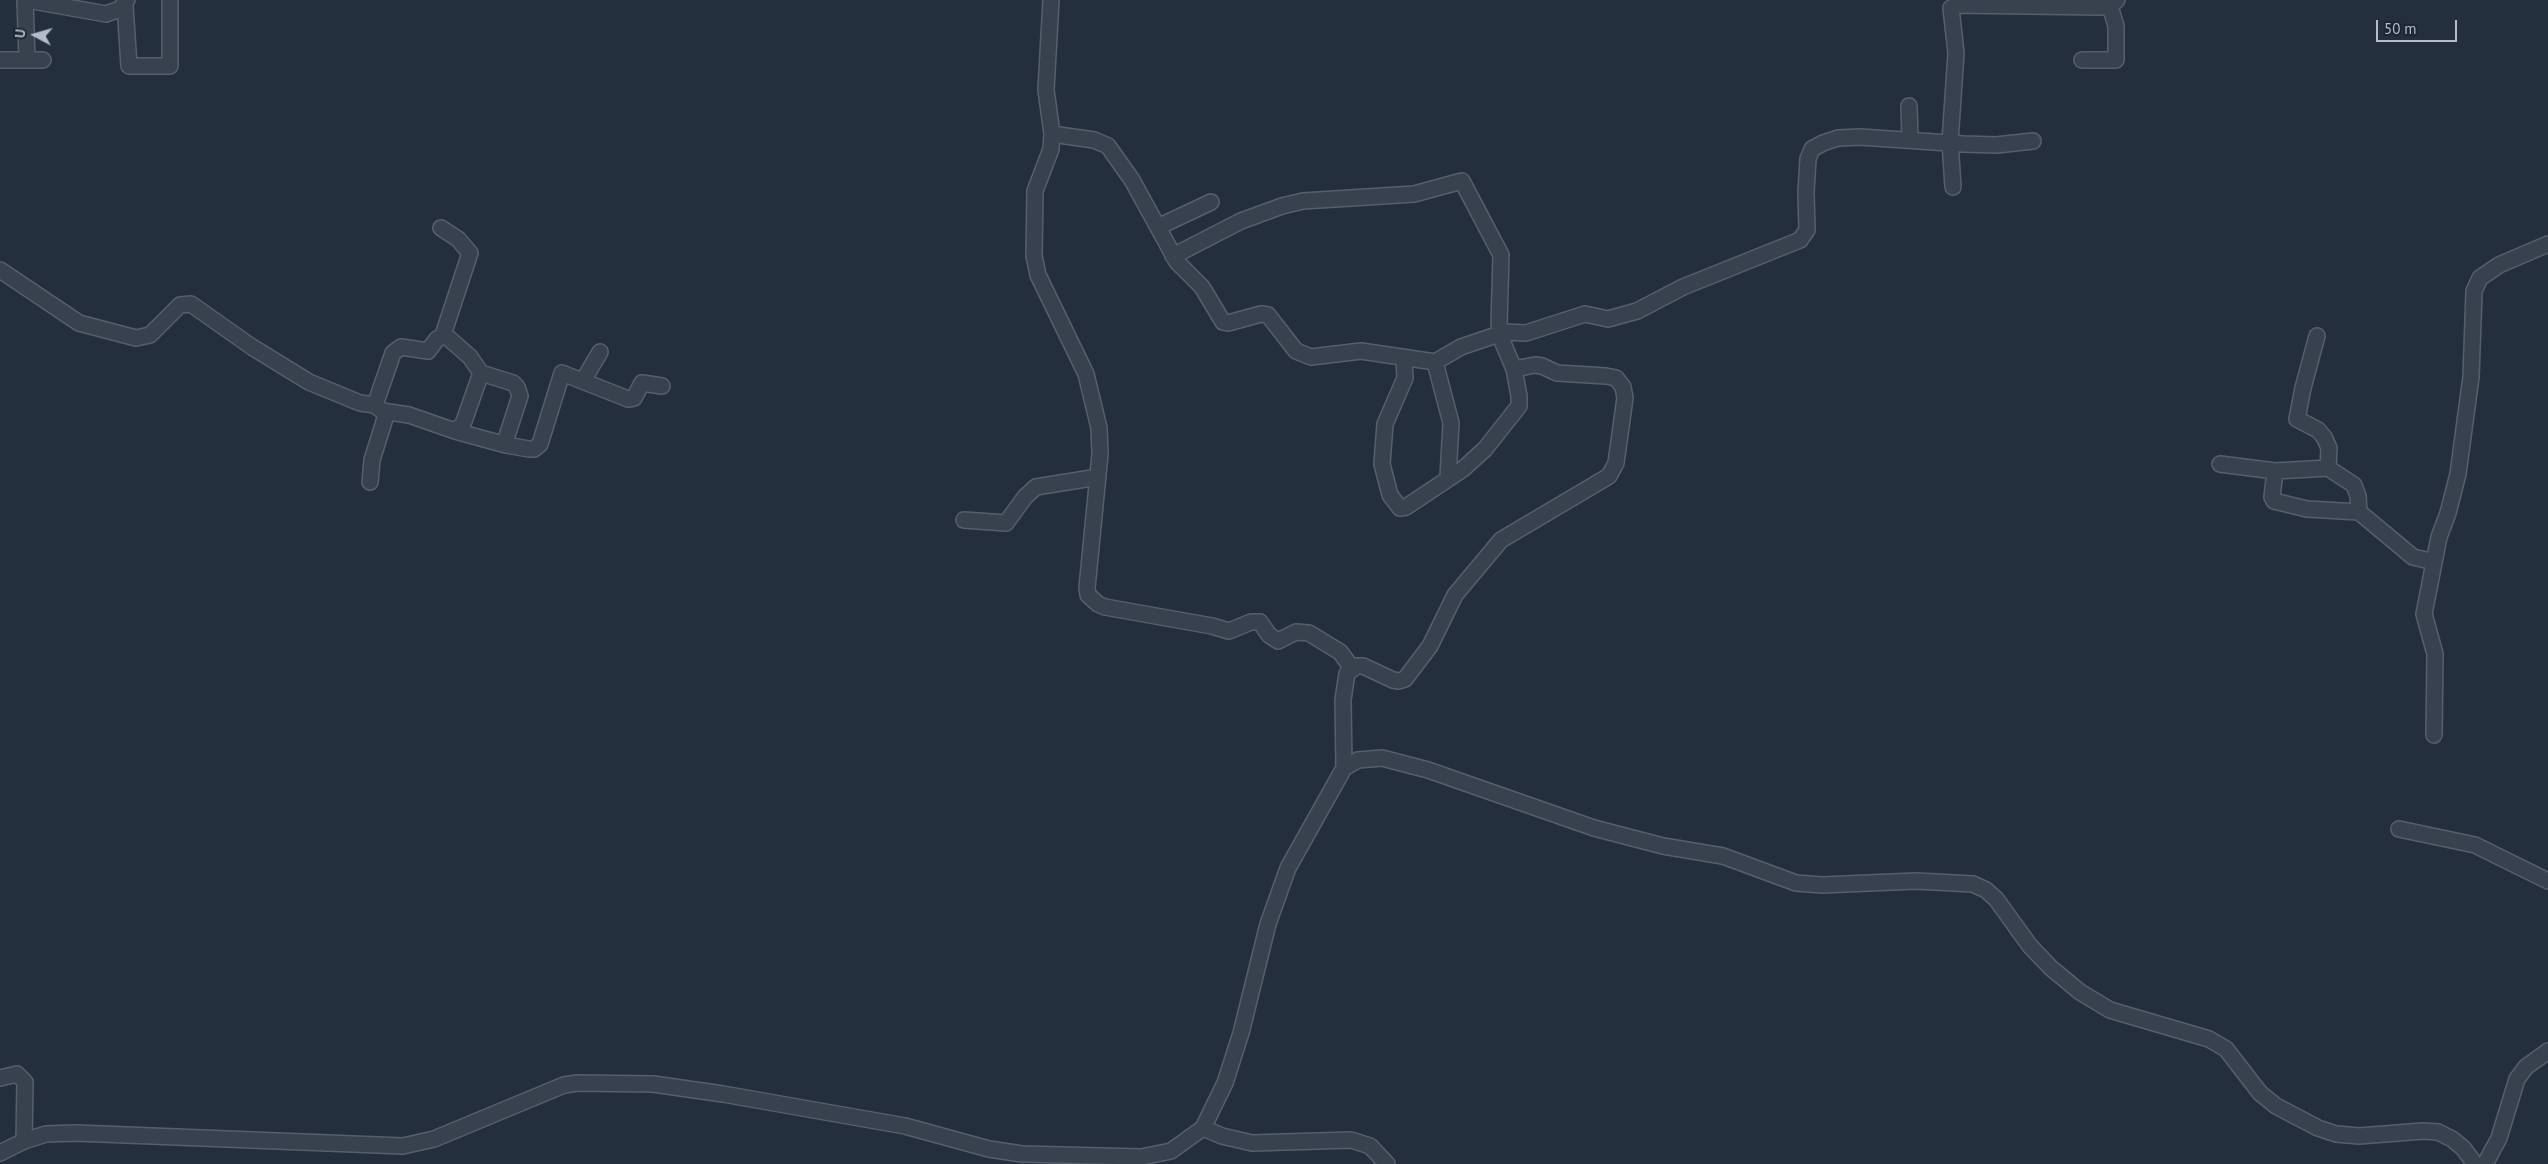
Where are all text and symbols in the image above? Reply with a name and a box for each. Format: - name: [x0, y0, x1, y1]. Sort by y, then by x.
- north arrow: [10, 10, 60, 60]
- scale bar: [2378, 10, 2459, 42]
- text: 50 m: [2384, 19, 2417, 38]
- text: U: [11, 28, 29, 39]

